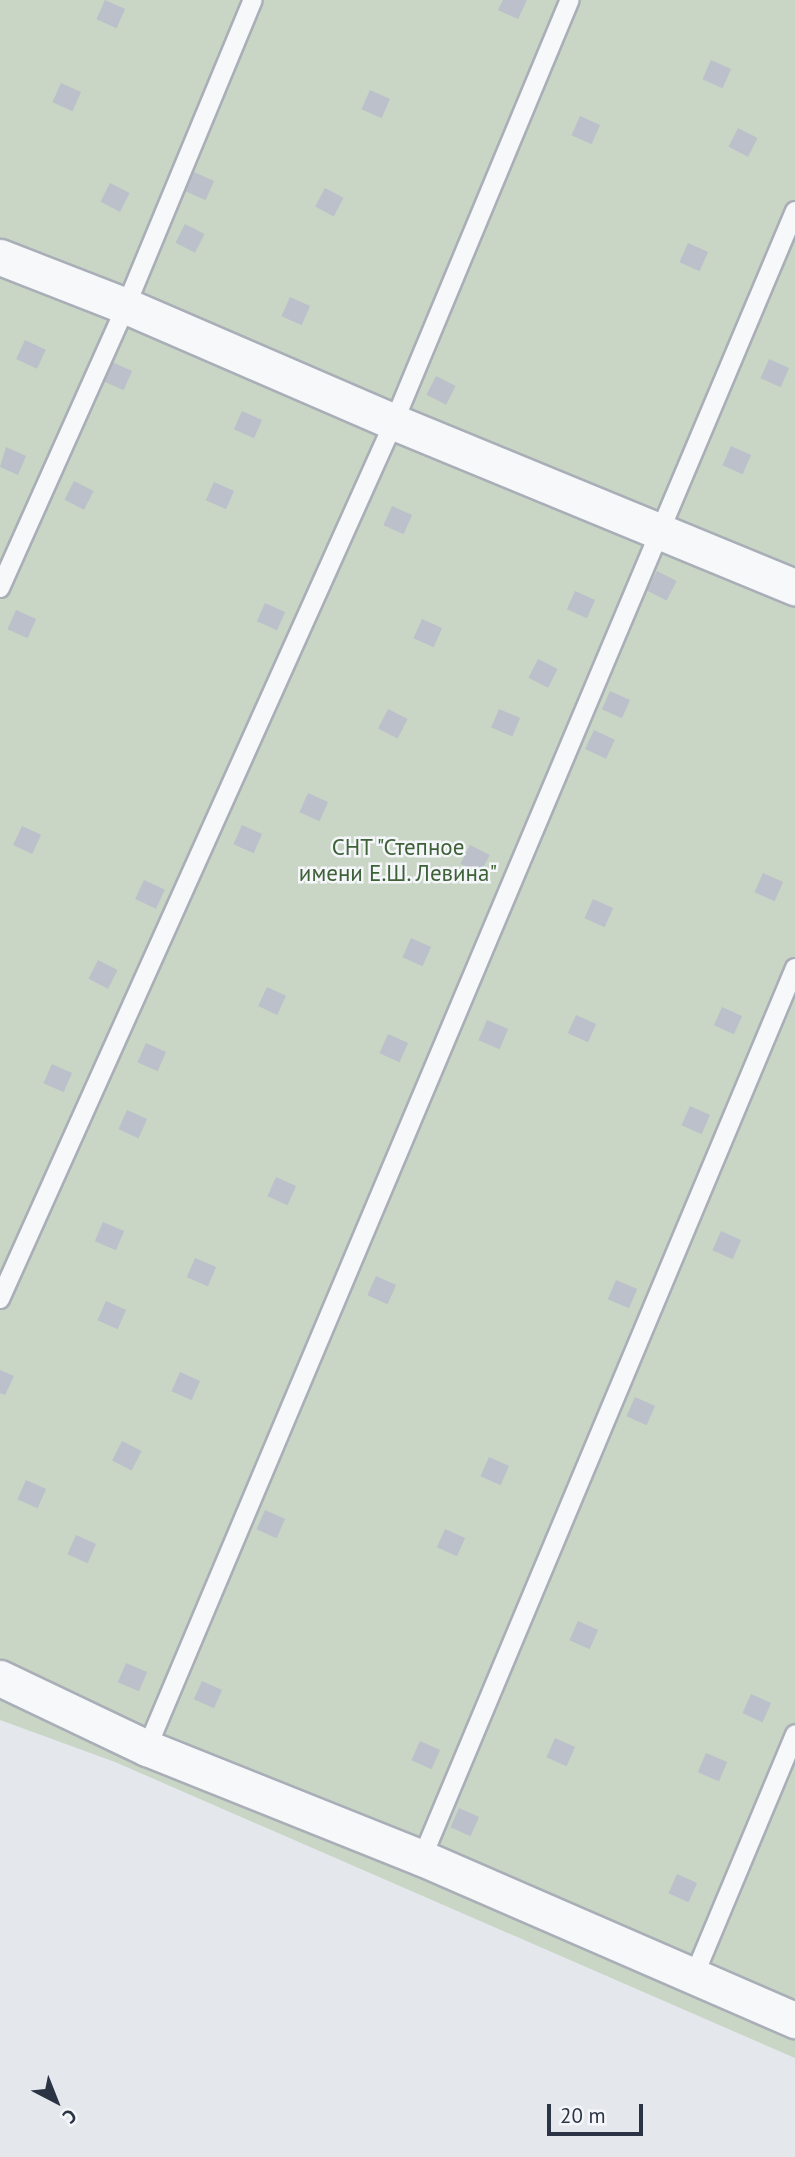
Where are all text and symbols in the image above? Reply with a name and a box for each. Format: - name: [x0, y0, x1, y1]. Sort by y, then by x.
- park label: СНТ "Степное имени Е.Ш. Левина": [298, 833, 498, 887]
- north arrow: [21, 2066, 91, 2136]
- scale bar: [550, 2090, 646, 2134]
- text: 20 m: [560, 2102, 606, 2129]
- text: С: [58, 2104, 82, 2129]

